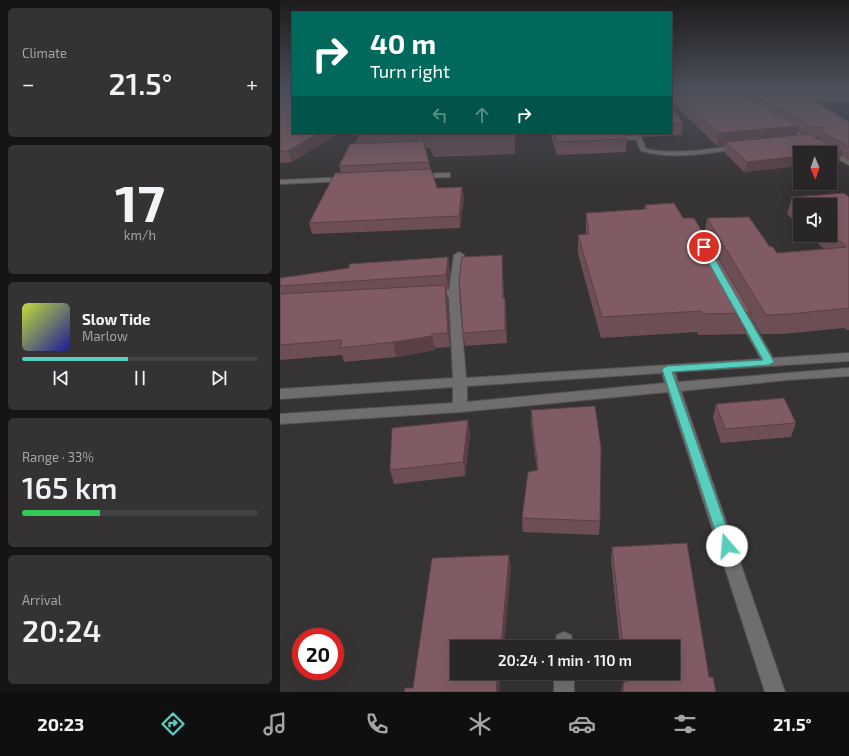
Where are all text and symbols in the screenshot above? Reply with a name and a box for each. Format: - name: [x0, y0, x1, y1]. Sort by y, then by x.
- text: 40 m: [370, 26, 436, 60]
- icon: right: [304, 28, 356, 80]
- text: Climate: [22, 45, 67, 61]
- text: Turn right: [370, 60, 450, 82]
- text: 21.5°: [108, 65, 172, 101]
- text: −: [22, 70, 35, 96]
- text: +: [246, 70, 258, 96]
- icon: left: [429, 104, 451, 126]
- icon: ahead: [471, 104, 493, 126]
- icon: right: [513, 104, 535, 126]
- north arrow: [793, 146, 837, 190]
- map controls: [793, 146, 837, 242]
- text: 17: [115, 170, 165, 232]
- button: sound: [793, 198, 837, 242]
- text: km/h: [124, 227, 156, 243]
- pin: [687, 230, 721, 264]
- icon: arrive: [693, 236, 715, 258]
- text: Slow Tide: [82, 310, 150, 328]
- text: Marlow: [82, 328, 128, 344]
- icon: previous: [50, 367, 72, 389]
- icon: pause: [129, 367, 151, 389]
- icon: next: [208, 367, 230, 389]
- text: Range · 33%: [22, 449, 94, 465]
- text: 165 km: [22, 469, 117, 505]
- position arrow: [706, 525, 748, 567]
- text: Arrival: [22, 592, 62, 608]
- text: 20:24: [22, 612, 101, 648]
- speed limit sign: 20: [292, 628, 344, 680]
- text: 20:24 · 1 min · 110 m: [498, 651, 632, 669]
- icon: directions: [159, 710, 187, 738]
- icon: music: [261, 710, 289, 738]
- icon: phone: [363, 710, 391, 738]
- icon: climate: [466, 710, 494, 738]
- icon: car: [568, 710, 596, 738]
- icon: filters: [671, 710, 699, 738]
- text: 20:23: [37, 713, 84, 735]
- text: 21.5°: [773, 713, 812, 735]

